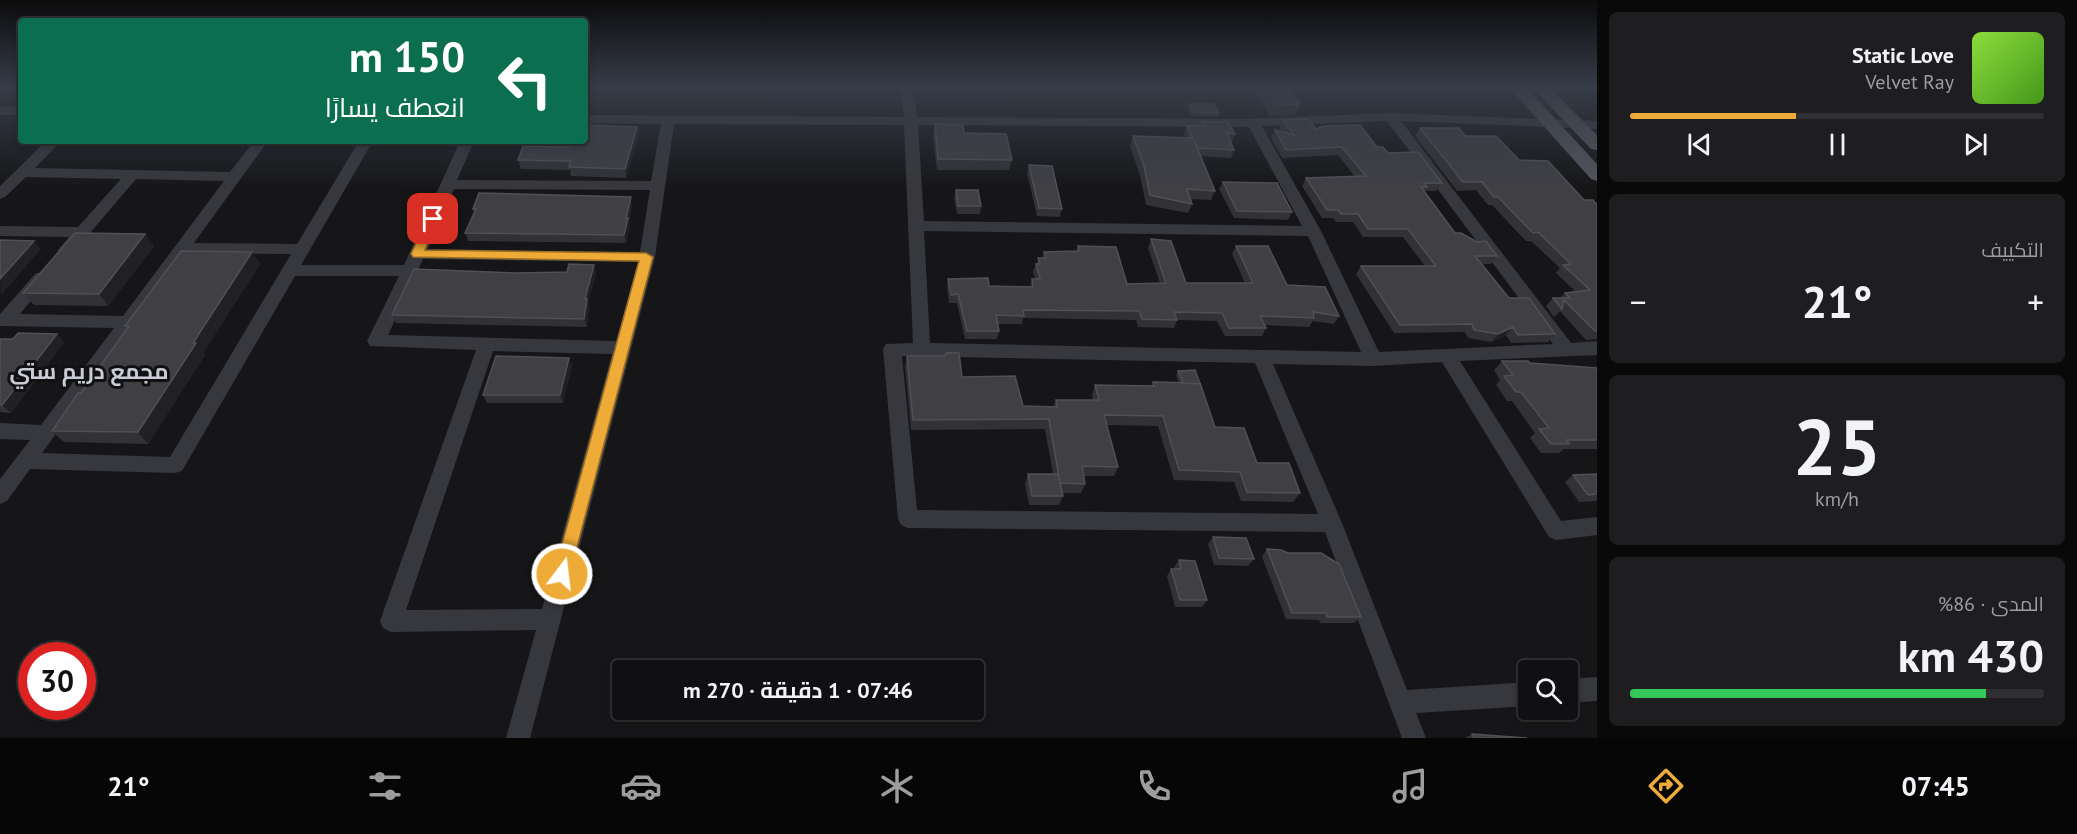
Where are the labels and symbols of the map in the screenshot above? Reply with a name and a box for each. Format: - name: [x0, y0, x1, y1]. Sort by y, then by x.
- pin: [407, 193, 458, 244]
- district label: مجمع دريم ستي: [10, 357, 169, 389]
- position arrow: [530, 542, 594, 606]
- speed limit sign: 30: [18, 642, 96, 720]

